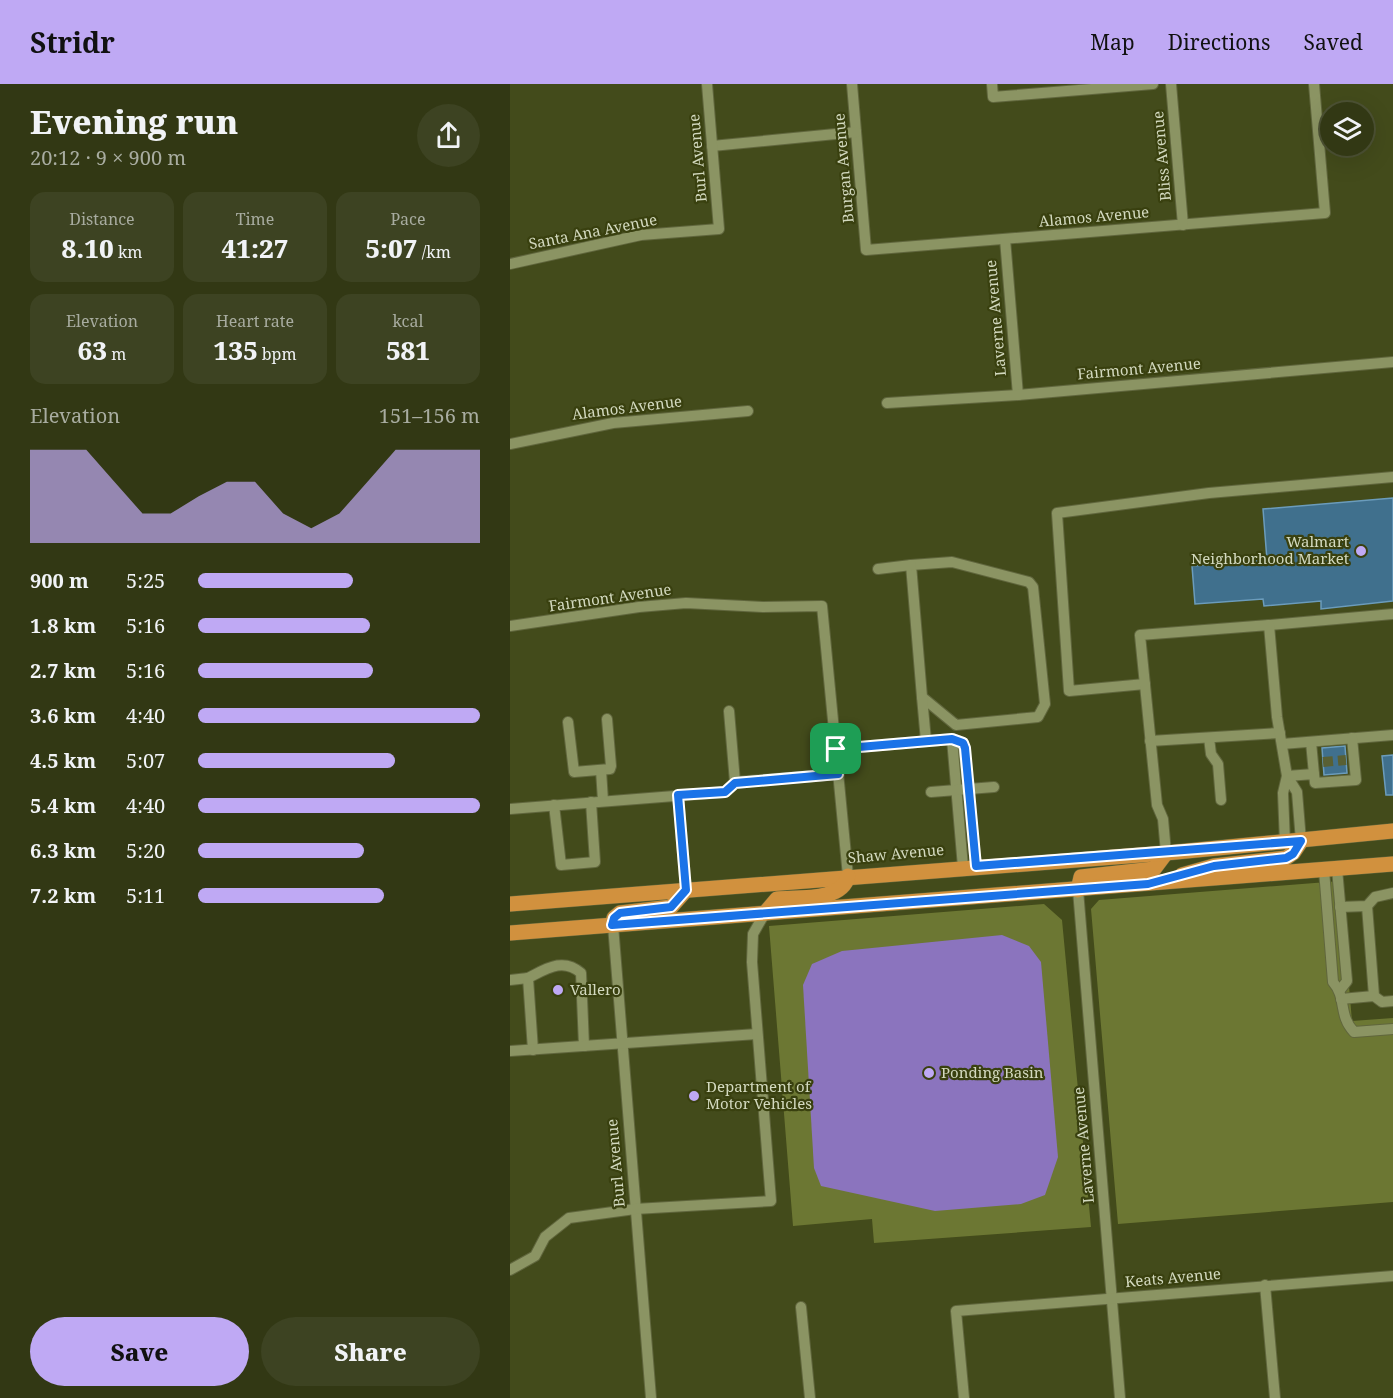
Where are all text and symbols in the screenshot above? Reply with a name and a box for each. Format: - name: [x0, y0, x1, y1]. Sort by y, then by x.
- text: Stridr: [30, 23, 115, 61]
- text: Map: [1090, 28, 1135, 56]
- text: Directions: [1168, 28, 1270, 56]
- text: Saved: [1303, 28, 1363, 56]
- text: Evening run: [30, 99, 238, 144]
- map controls: [1320, 102, 1374, 156]
- button: layers: [1320, 102, 1374, 156]
- button: share: [417, 104, 480, 167]
- street label: Bliss Avenue: [1147, 110, 1175, 202]
- street label: Burgan Avenue: [828, 112, 858, 224]
- street label: Burl Avenue: [683, 113, 711, 203]
- text: 20:12 · 9 × 900 m: [30, 144, 186, 171]
- street label: Alamos Avenue: [1038, 201, 1150, 231]
- text: Distance: [69, 208, 135, 230]
- text: Time: [236, 208, 274, 230]
- text: Pace: [390, 208, 426, 230]
- street label: Santa Ana Avenue: [527, 209, 659, 253]
- text: 8.10: [62, 230, 114, 266]
- text: 41:27: [221, 230, 289, 266]
- text: 5:07: [365, 230, 418, 266]
- text: km: [114, 241, 142, 263]
- text: /km: [418, 241, 451, 263]
- street label: Laverne Avenue: [980, 259, 1010, 377]
- text: Elevation: [66, 310, 138, 332]
- text: Heart rate: [216, 310, 294, 332]
- text: kcal: [393, 310, 423, 332]
- text: 63: [78, 332, 107, 368]
- text: 135: [213, 332, 258, 368]
- text: 581: [386, 332, 430, 368]
- text: m: [107, 343, 126, 365]
- text: bpm: [258, 343, 297, 365]
- street label: Fairmont Avenue: [1076, 353, 1201, 383]
- street label: Alamos Avenue: [571, 390, 683, 424]
- text: Elevation: [30, 402, 120, 429]
- text: 151–156 m: [379, 402, 480, 429]
- place label: Walmart Neighborhood Market: [1191, 531, 1349, 568]
- marker: Walmart Neighborhood Market: [1354, 544, 1368, 558]
- text: 900 m: [30, 567, 89, 594]
- text: 5:25: [126, 567, 165, 594]
- street label: Fairmont Avenue: [547, 578, 673, 616]
- text: 1.8 km: [30, 612, 96, 639]
- text: 5:16: [126, 612, 165, 639]
- text: 2.7 km: [30, 657, 96, 684]
- text: 5:16: [126, 657, 165, 684]
- text: 3.6 km: [30, 702, 96, 729]
- text: 4:40: [126, 702, 165, 729]
- pin: [810, 723, 861, 774]
- icon: arrive: [819, 732, 852, 765]
- text: 4.5 km: [30, 747, 96, 774]
- text: 5:07: [126, 747, 165, 774]
- text: 5.4 km: [30, 792, 96, 819]
- text: 4:40: [126, 792, 165, 819]
- text: 6.3 km: [30, 837, 96, 864]
- text: 5:20: [126, 837, 165, 864]
- street label: Shaw Avenue: [847, 839, 945, 867]
- text: 7.2 km: [30, 882, 96, 909]
- text: 5:11: [126, 882, 165, 909]
- place label: Vallero: [570, 979, 621, 999]
- marker: Vallero: [551, 983, 565, 997]
- place label: Ponding Basin: [941, 1062, 1044, 1082]
- marker: Ponding Basin: [922, 1066, 936, 1080]
- place label: Department of Motor Vehicles: [706, 1076, 812, 1113]
- street label: Laverne Avenue: [1068, 1086, 1098, 1204]
- marker: Department of Motor Vehicles: [687, 1089, 701, 1103]
- street label: Burl Avenue: [601, 1118, 629, 1208]
- street label: Keats Avenue: [1124, 1263, 1222, 1291]
- button: Save: [30, 1317, 249, 1386]
- button: Share: [261, 1317, 480, 1386]

